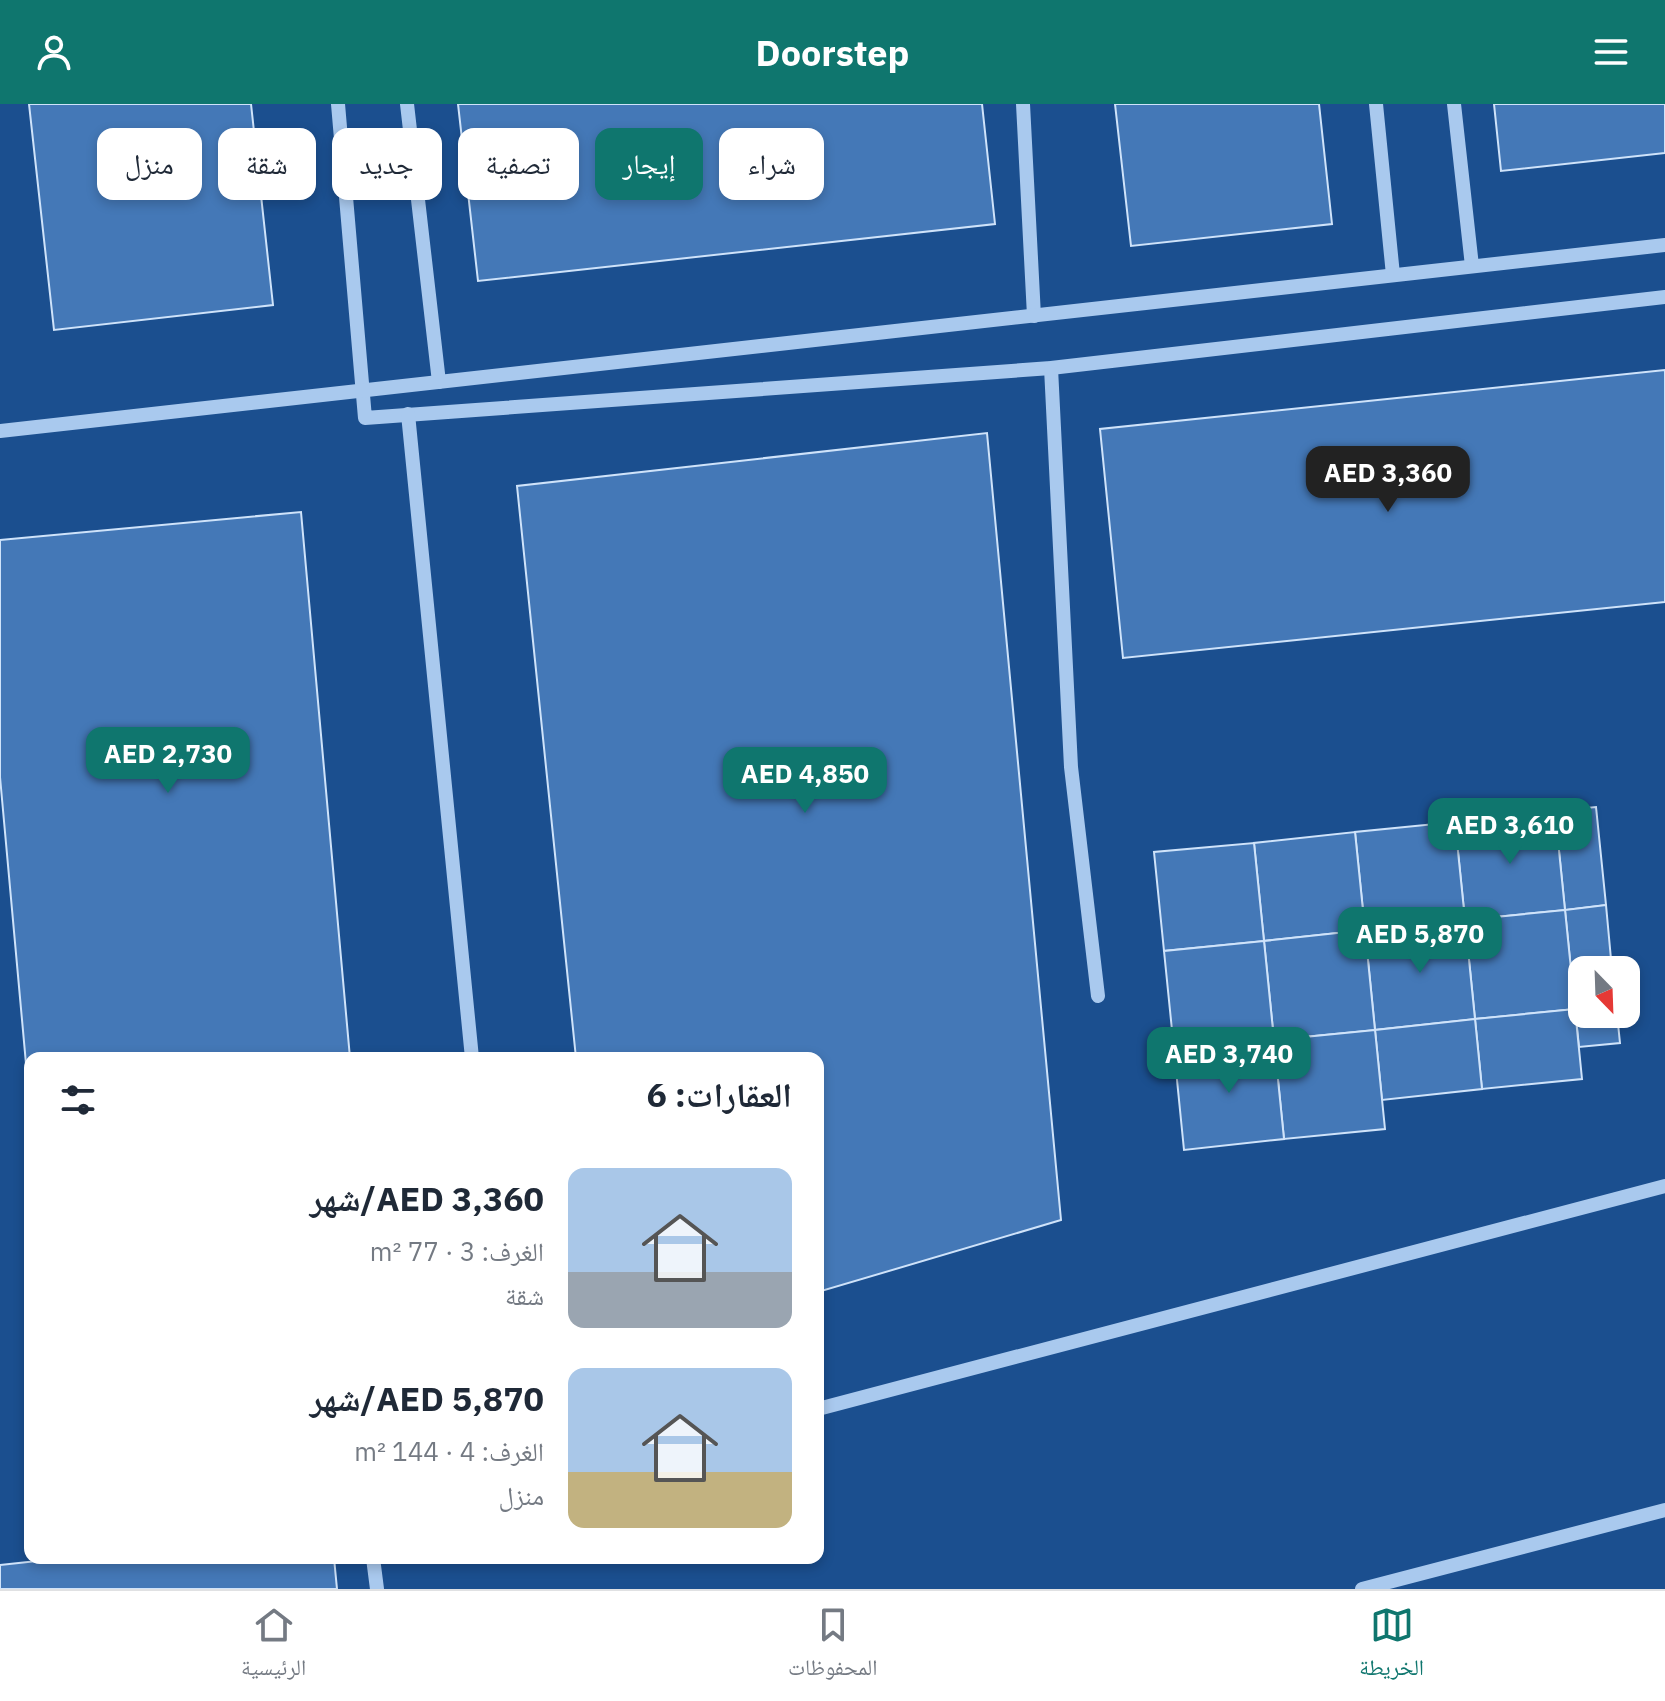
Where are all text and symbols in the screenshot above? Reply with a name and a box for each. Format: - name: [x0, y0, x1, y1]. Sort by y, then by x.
- text: Doorstep: [756, 29, 909, 76]
- icon: person: [32, 30, 76, 74]
- icon: menu: [1589, 30, 1633, 74]
- chip: منزل: [97, 128, 202, 200]
- chip: شقة: [218, 128, 316, 200]
- chip: جديد: [332, 128, 442, 200]
- chip: تصفية: [458, 128, 579, 200]
- chip: إيجار: [595, 128, 703, 200]
- chip: شراء: [719, 128, 824, 200]
- pin: AED 3,360: [1296, 446, 1480, 514]
- text: AED 3,360: [1324, 455, 1452, 489]
- pin: AED 2,730: [76, 727, 260, 795]
- text: AED 2,730: [104, 736, 232, 770]
- pin: AED 4,850: [713, 747, 897, 815]
- text: AED 4,850: [741, 756, 869, 790]
- pin: AED 3,610: [1418, 798, 1602, 866]
- text: AED 3,610: [1446, 807, 1574, 841]
- pin: AED 5,870: [1328, 907, 1512, 975]
- text: AED 5,870: [1356, 916, 1484, 950]
- north arrow: [1568, 956, 1640, 1028]
- map controls: [1568, 956, 1640, 1028]
- pin: AED 3,740: [1137, 1027, 1321, 1095]
- text: AED 3,740: [1165, 1036, 1293, 1070]
- text: العقارات: 6: [646, 1072, 792, 1116]
- icon: filters: [56, 1078, 100, 1122]
- text: AED 3,360/شهر: [310, 1176, 544, 1220]
- icon: home: [632, 1200, 728, 1296]
- text: الغرف: 3 · 77 m²: [370, 1234, 544, 1268]
- text: شقة: [505, 1278, 544, 1312]
- text: AED 5,870/شهر: [310, 1376, 544, 1420]
- icon: home: [632, 1400, 728, 1496]
- text: الغرف: 4 · 144 m²: [354, 1434, 544, 1468]
- text: منزل: [499, 1478, 544, 1512]
- tab: الرئيسية: [241, 1603, 306, 1689]
- tab: المحفوظات: [788, 1603, 878, 1689]
- tab: الخريطة: [1359, 1603, 1424, 1689]

